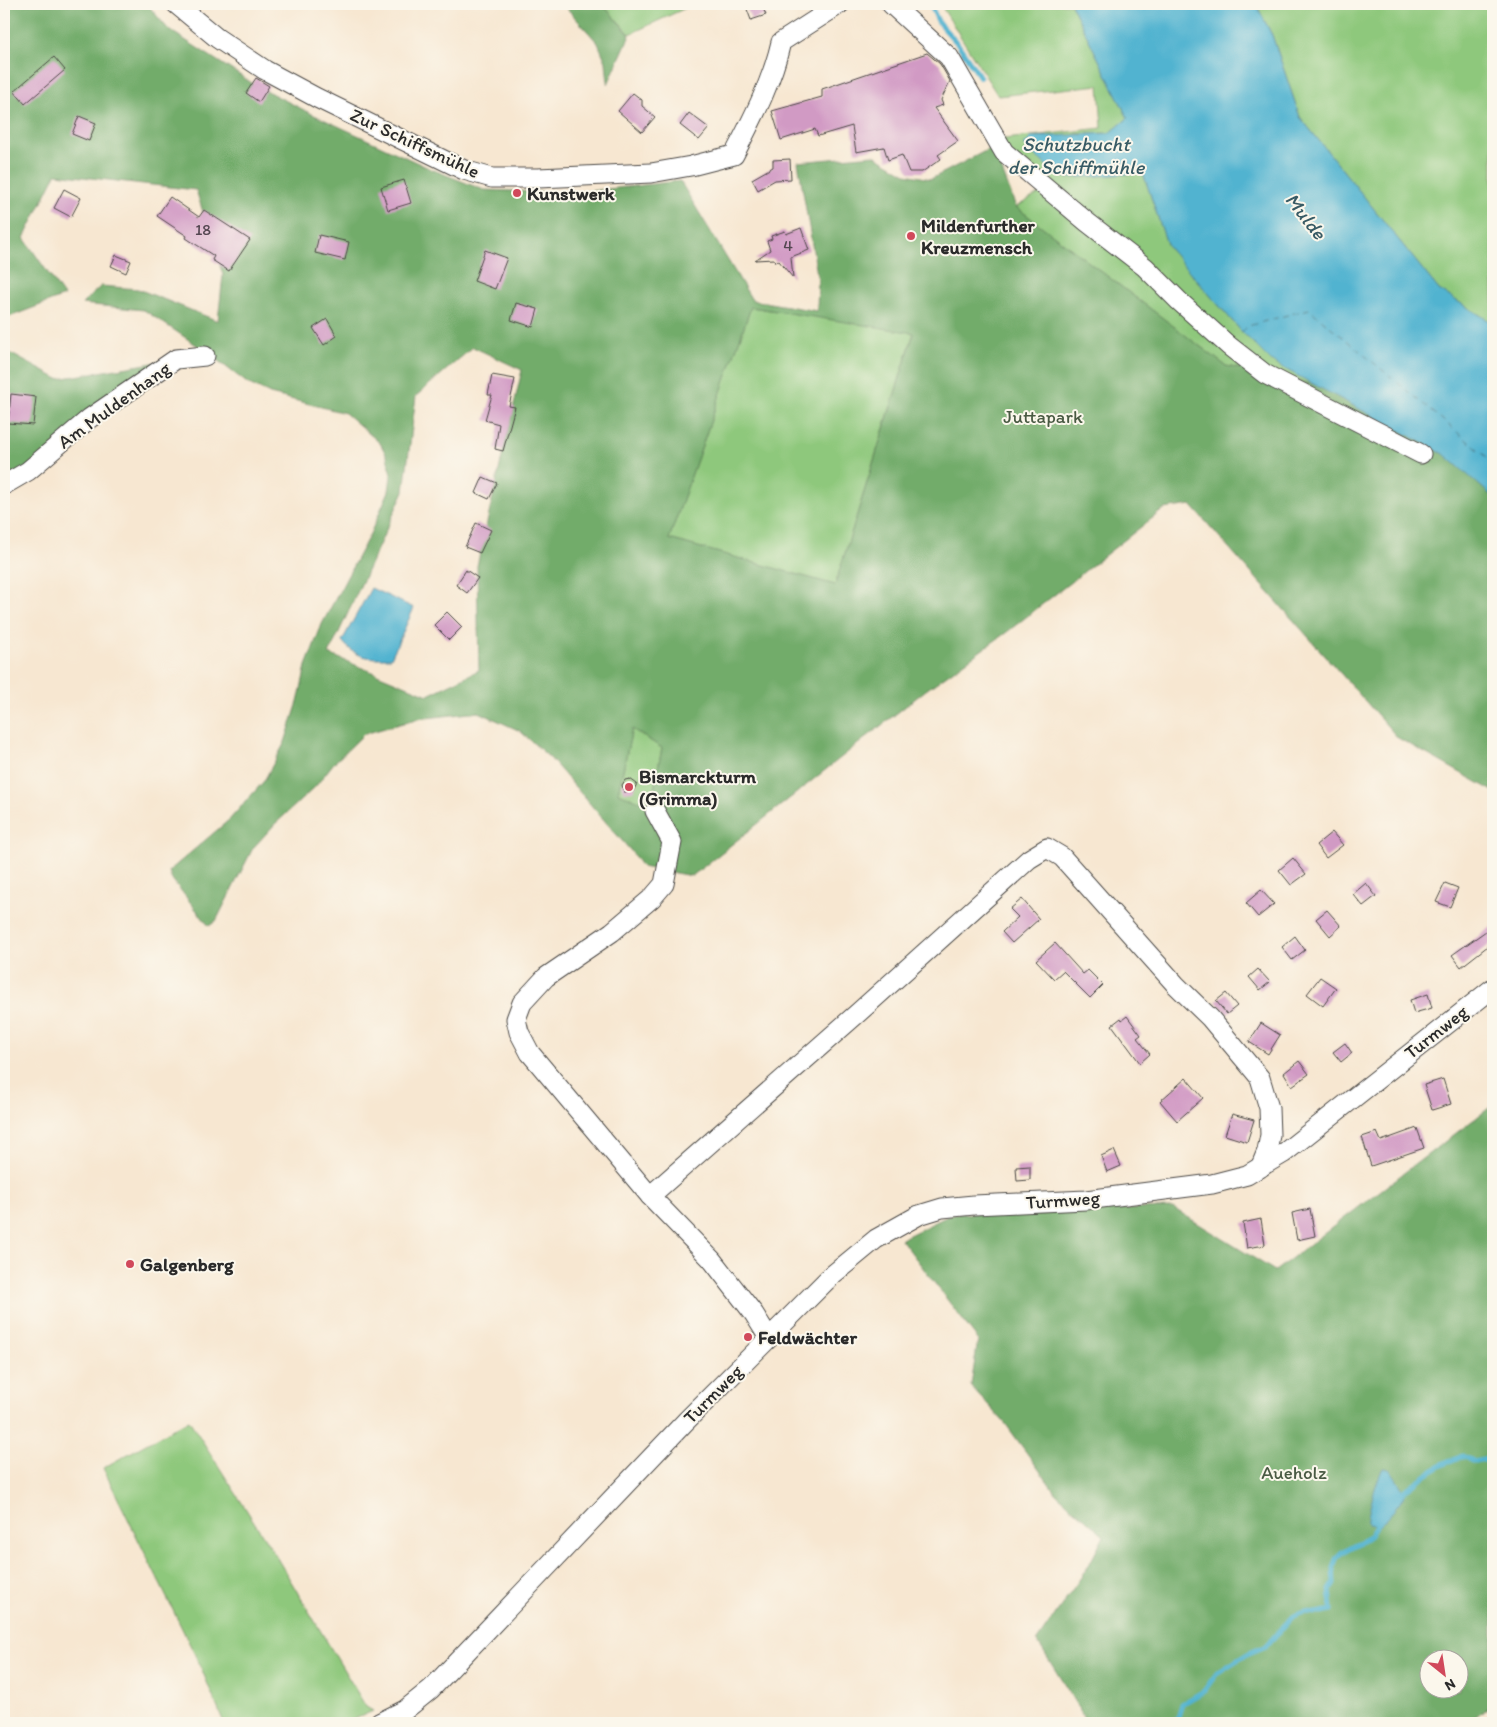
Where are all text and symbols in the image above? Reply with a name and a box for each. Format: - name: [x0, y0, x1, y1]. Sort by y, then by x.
- street label: Zur Schiffsmühle: [347, 103, 483, 183]
- water label: Schutzbucht der Schiffmühle: [1008, 132, 1146, 179]
- place label: Kunstwerk: [527, 182, 615, 205]
- marker: Kunstwerk: [511, 187, 523, 199]
- water label: Mulde: [1280, 188, 1333, 245]
- place label: Mildenfurther Kreuzmensch: [921, 214, 1035, 259]
- house number: 18: [195, 220, 211, 239]
- marker: Mildenfurther Kreuzmensch: [905, 230, 917, 242]
- house number: 4: [783, 236, 793, 255]
- street label: Am Muldenhang: [53, 356, 175, 454]
- park label: Juttapark: [1003, 405, 1083, 428]
- place label: Bismarckturm (Grimma): [639, 765, 757, 810]
- marker: Bismarckturm (Grimma): [623, 781, 635, 793]
- street label: Turmweg: [1400, 1000, 1473, 1064]
- street label: Turmweg: [1025, 1186, 1101, 1214]
- place label: Galgenberg: [140, 1253, 235, 1276]
- marker: Galgenberg: [124, 1258, 136, 1270]
- place label: Feldwächter: [758, 1326, 857, 1349]
- marker: Feldwächter: [742, 1331, 754, 1343]
- street label: Turmweg: [679, 1359, 748, 1428]
- park label: Aueholz: [1261, 1461, 1327, 1484]
- north arrow: [1420, 1650, 1470, 1700]
- text: N: [1442, 1675, 1459, 1695]

